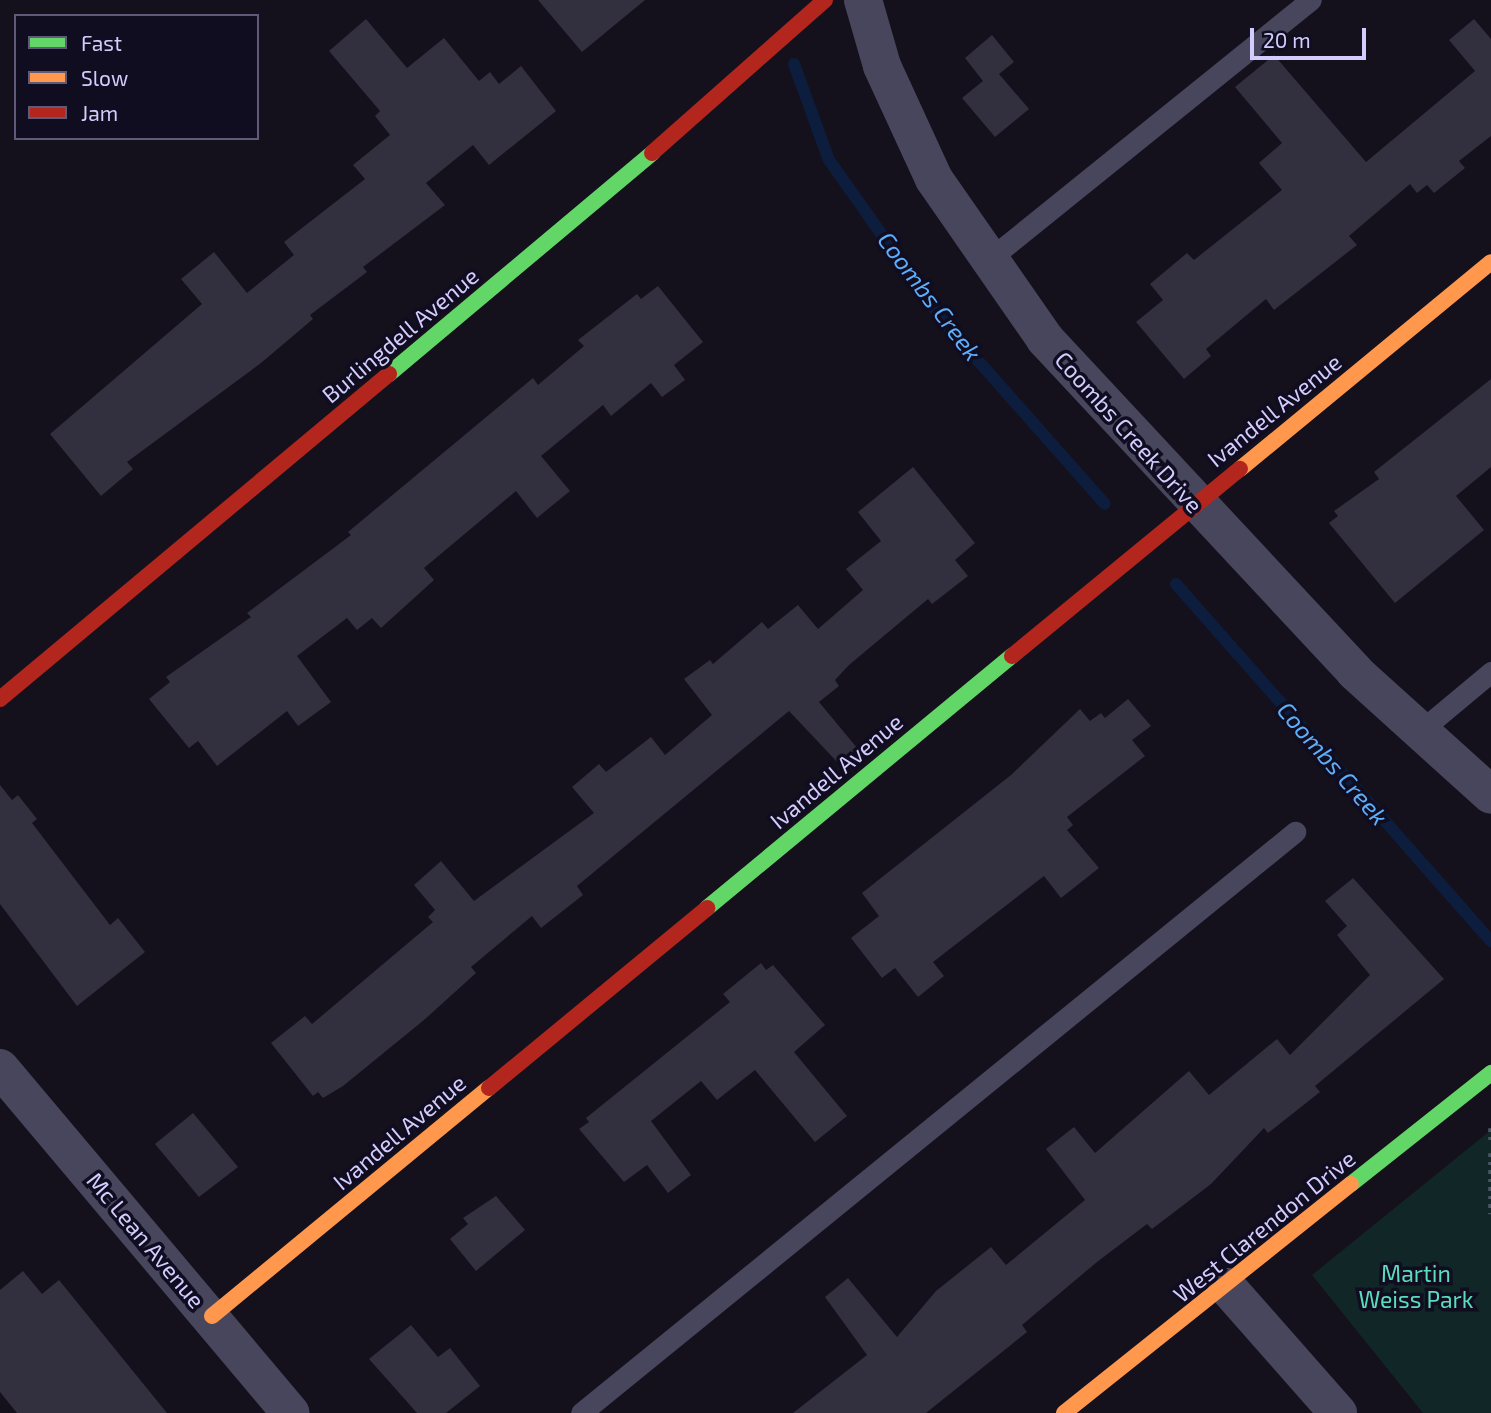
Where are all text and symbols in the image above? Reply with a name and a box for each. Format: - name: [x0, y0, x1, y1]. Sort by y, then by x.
- legend: [14, 14, 259, 140]
- scale bar: [1253, 14, 1368, 58]
- text: 20 m: [1263, 27, 1311, 52]
- text: Fast: [81, 30, 122, 55]
- text: Slow: [81, 65, 128, 90]
- text: Jam: [81, 100, 118, 125]
- water label: Coombs Creek: [872, 226, 988, 366]
- street label: Burlingdell Avenue: [316, 261, 484, 409]
- street label: Coombs Creek Drive: [1049, 346, 1209, 518]
- street label: Ivandell Avenue: [1201, 347, 1347, 473]
- water label: Coombs Creek: [1272, 695, 1394, 831]
- street label: Ivandell Avenue: [764, 707, 908, 835]
- street label: Ivandell Avenue: [327, 1068, 471, 1196]
- street label: West Clarendon Drive: [1168, 1144, 1360, 1308]
- street label: Mc Lean Avenue: [81, 1166, 211, 1314]
- park label: Martin Weiss Park: [1359, 1259, 1473, 1313]

